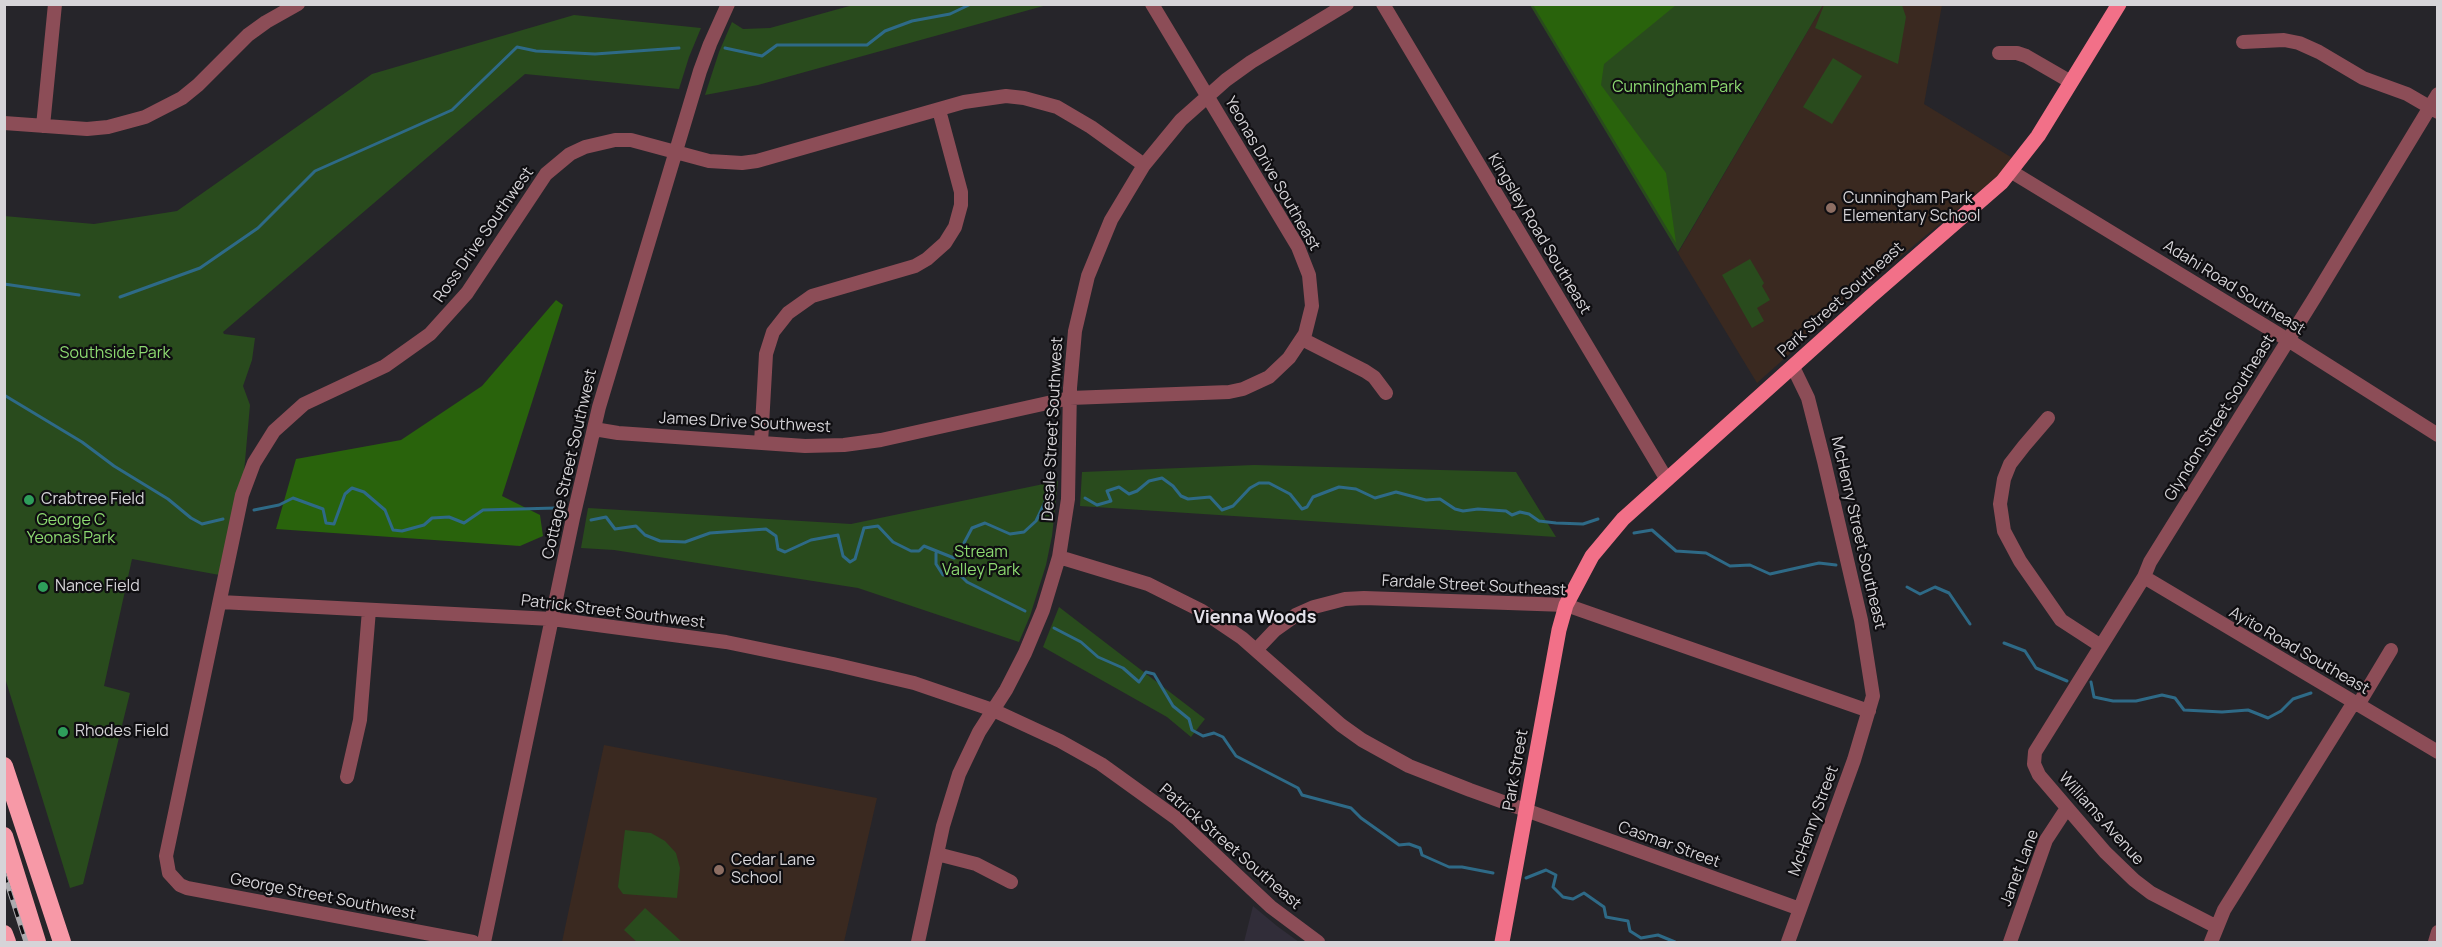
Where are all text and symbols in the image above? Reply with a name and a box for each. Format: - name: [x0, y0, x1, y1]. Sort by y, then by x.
- park label: Cunningham Park: [1612, 78, 1742, 98]
- street label: Yeonas Drive Southeast: [1220, 94, 1324, 254]
- street label: Kingsley Road Southeast: [1483, 150, 1595, 318]
- street label: Ross Drive Southwest: [430, 164, 538, 306]
- place label: Cunningham Park Elementary School: [1843, 189, 1981, 227]
- marker: Cunningham Park Elementary School: [1824, 201, 1838, 215]
- street label: Adahi Road Southeast: [2160, 236, 2308, 340]
- street label: Park Street Southeast: [1774, 238, 1908, 362]
- street label: Glyndon Street Southeast: [2161, 331, 2279, 505]
- street label: Desale Street Southwest: [1039, 336, 1067, 522]
- park label: Southside Park: [60, 344, 170, 364]
- street label: Cottage Street Southwest: [539, 367, 601, 561]
- street label: James Drive Southwest: [658, 409, 832, 437]
- street label: McHenry Street Southeast: [1826, 435, 1890, 631]
- place label: Crabtree Field: [41, 490, 145, 510]
- marker: Crabtree Field: [22, 493, 36, 507]
- park label: George C Yeonas Park: [27, 511, 115, 549]
- park label: Stream Valley Park: [942, 543, 1020, 581]
- street label: Fardale Street Southeast: [1381, 572, 1567, 600]
- place label: Nance Field: [55, 577, 140, 597]
- marker: Nance Field: [36, 580, 50, 594]
- street label: Patrick Street Southwest: [520, 591, 706, 633]
- street label: Ayito Road Southeast: [2225, 603, 2373, 699]
- district label: Vienna Woods: [1194, 607, 1316, 629]
- place label: Rhodes Field: [75, 722, 169, 742]
- marker: Rhodes Field: [56, 725, 70, 739]
- street label: Park Street: [1499, 728, 1533, 812]
- street label: McHenry Street: [1785, 763, 1843, 879]
- street label: Williams Avenue: [2054, 769, 2148, 869]
- street label: Patrick Street Southeast: [1155, 780, 1305, 914]
- street label: Casmar Street: [1615, 818, 1723, 872]
- street label: Janet Lane: [1997, 827, 2043, 909]
- place label: Cedar Lane School: [731, 851, 815, 889]
- marker: Cedar Lane School: [712, 863, 726, 877]
- street label: George Street Southwest: [229, 870, 417, 924]

